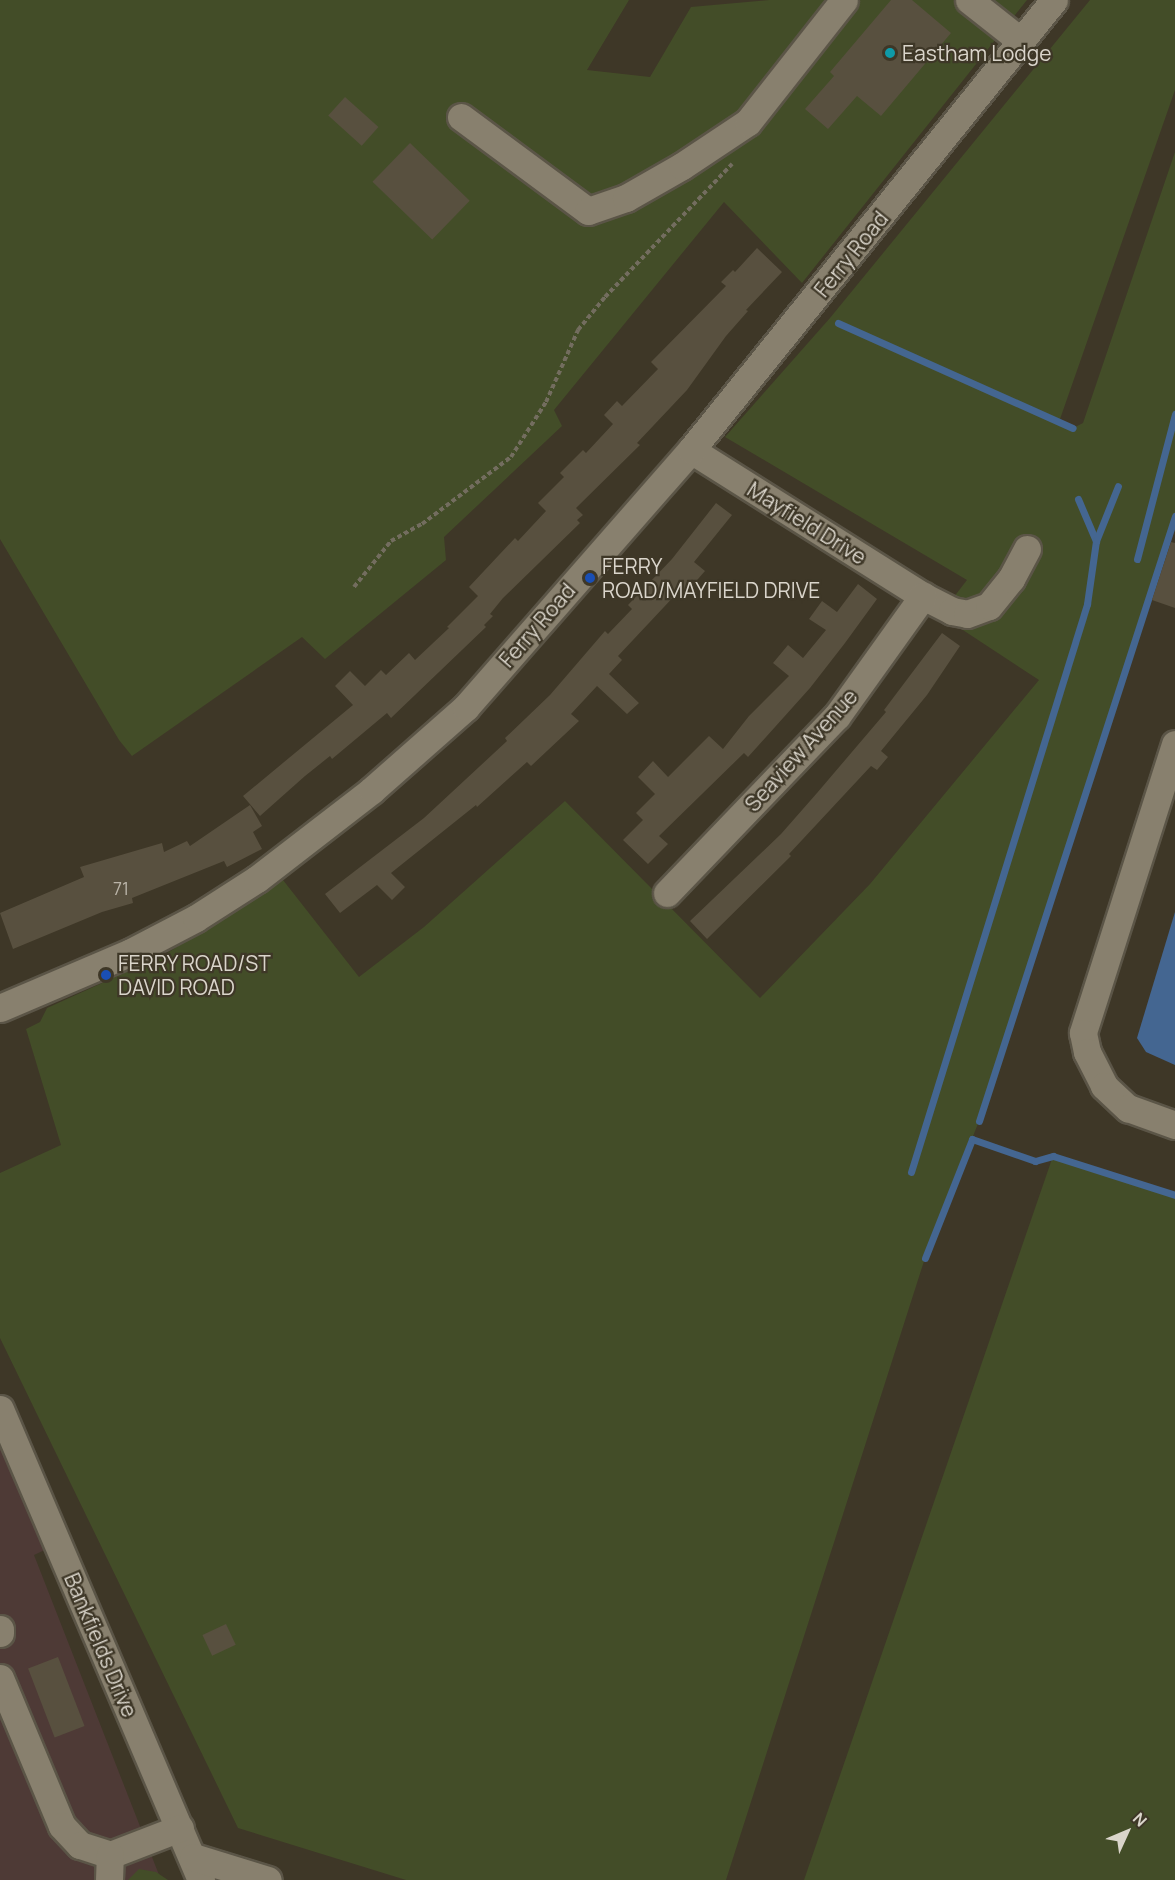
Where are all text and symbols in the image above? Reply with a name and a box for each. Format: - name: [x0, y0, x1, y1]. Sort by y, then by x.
- place label: Eastham Lodge: [902, 40, 1052, 66]
- marker: Eastham Lodge: [883, 46, 897, 60]
- street label: Ferry Road: [809, 206, 893, 302]
- street label: Mayfield Drive: [743, 476, 871, 570]
- place label: FERRY ROAD/MAYFIELD DRIVE: [602, 553, 820, 603]
- marker: FERRY ROAD/MAYFIELD DRIVE: [583, 571, 597, 585]
- street label: Ferry Road: [494, 578, 580, 672]
- street label: Seaview Avenue: [739, 684, 863, 816]
- house number: 71: [113, 877, 129, 899]
- place label: FERRY ROAD/ST DAVID ROAD: [118, 950, 272, 1000]
- marker: FERRY ROAD/ST DAVID ROAD: [99, 968, 113, 982]
- street label: Bankfields Drive: [59, 1569, 143, 1721]
- north arrow: [1097, 1802, 1157, 1862]
- text: N: [1128, 1808, 1152, 1831]

